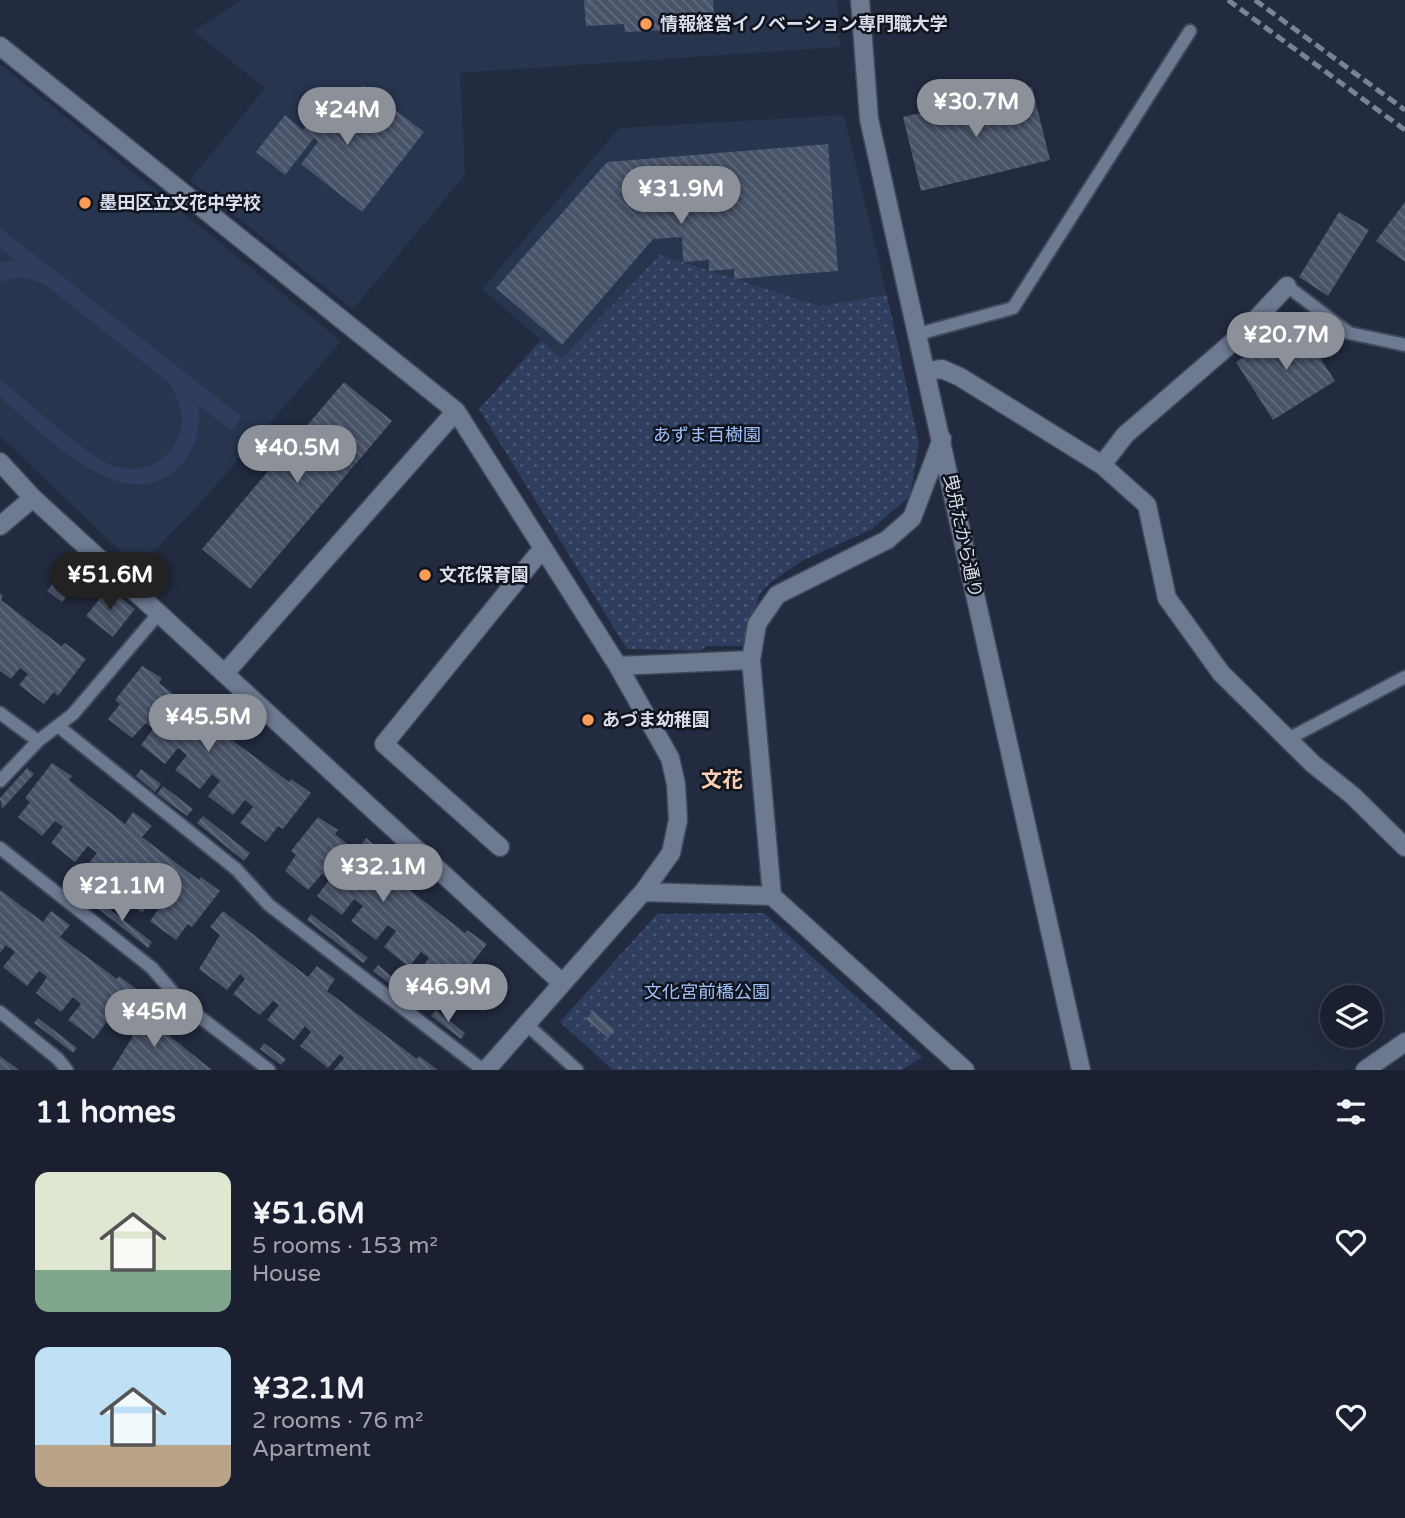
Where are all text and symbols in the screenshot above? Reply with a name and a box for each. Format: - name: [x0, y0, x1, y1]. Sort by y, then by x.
- place label: 情報経営イノベーション専門職大学: [660, 13, 948, 35]
- marker: 情報経営イノベーション専門職大学: [638, 16, 654, 32]
- pin: ¥30.7M: [919, 80, 1033, 139]
- pin: ¥24M: [306, 88, 388, 147]
- text: ¥30.7M: [933, 88, 1019, 116]
- text: ¥24M: [314, 96, 380, 124]
- pin: ¥31.9M: [624, 166, 738, 226]
- text: ¥31.9M: [638, 175, 724, 203]
- place label: 墨田区立文花中学校: [99, 192, 261, 214]
- marker: 墨田区立文花中学校: [77, 195, 93, 211]
- pin: ¥20.7M: [1229, 312, 1343, 372]
- text: ¥20.7M: [1243, 321, 1329, 349]
- park label: あずま百樹園: [653, 424, 761, 446]
- pin: ¥40.5M: [240, 426, 354, 485]
- text: ¥40.5M: [254, 434, 340, 462]
- street label: 曳舟たから通り: [939, 472, 987, 600]
- pin: ¥51.6M: [53, 552, 167, 612]
- text: ¥51.6M: [67, 561, 153, 589]
- place label: 文花保育園: [439, 564, 529, 586]
- marker: 文花保育園: [417, 567, 433, 583]
- pin: ¥45.5M: [151, 694, 265, 754]
- text: ¥45.5M: [165, 703, 251, 731]
- place label: あづま幼稚園: [602, 709, 710, 731]
- marker: あづま幼稚園: [580, 712, 596, 728]
- district label: 文花: [701, 768, 743, 793]
- pin: ¥32.1M: [326, 844, 440, 904]
- text: ¥32.1M: [340, 853, 426, 881]
- pin: ¥21.1M: [65, 864, 179, 923]
- text: ¥21.1M: [79, 872, 165, 900]
- pin: ¥46.9M: [391, 964, 505, 1024]
- text: ¥46.9M: [405, 973, 491, 1001]
- park label: 文化宮前橋公園: [644, 981, 770, 1003]
- map controls: [1320, 985, 1383, 1048]
- button: layers: [1320, 985, 1383, 1048]
- pin: ¥45M: [113, 990, 195, 1049]
- text: ¥45M: [121, 998, 187, 1026]
- icon: filters: [1332, 1093, 1370, 1131]
- text: 11 homes: [35, 1094, 176, 1131]
- text: ¥51.6M: [252, 1195, 365, 1232]
- icon: home: [91, 1200, 175, 1284]
- icon: heart: [1332, 1223, 1370, 1261]
- text: 5 rooms · 153 m²: [252, 1232, 438, 1260]
- text: House: [252, 1260, 321, 1288]
- text: ¥32.1M: [252, 1370, 365, 1407]
- icon: home: [91, 1375, 175, 1459]
- icon: heart: [1332, 1398, 1370, 1436]
- text: 2 rooms · 76 m²: [252, 1407, 423, 1435]
- text: Apartment: [252, 1435, 371, 1463]

